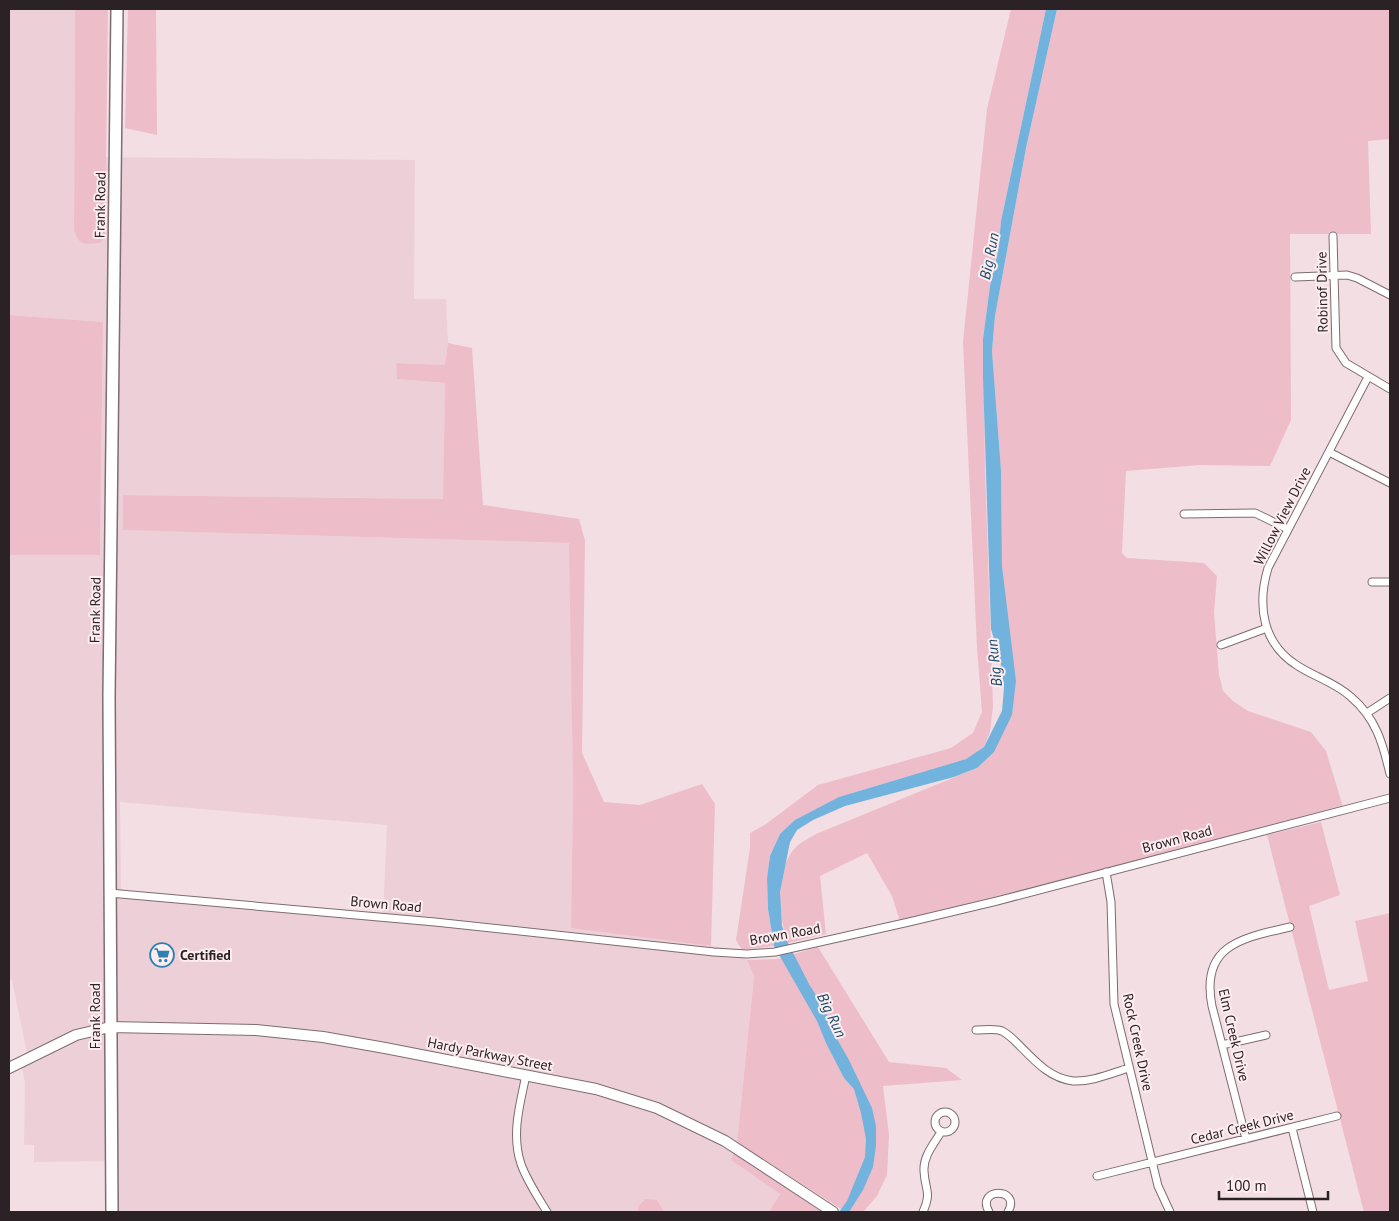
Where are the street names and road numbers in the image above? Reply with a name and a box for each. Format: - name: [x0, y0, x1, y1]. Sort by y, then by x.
- street label: Frank Road: [90, 172, 110, 238]
- street label: Robinof Drive: [1312, 251, 1332, 333]
- street label: Willow View Drive: [1249, 464, 1315, 568]
- street label: Frank Road: [85, 577, 105, 643]
- street label: Brown Road: [1140, 821, 1214, 857]
- street label: Brown Road: [350, 892, 422, 916]
- street label: Brown Road: [748, 919, 822, 949]
- street label: Frank Road: [86, 983, 104, 1049]
- street label: Elm Creek Drive: [1215, 987, 1253, 1083]
- street label: Rock Creek Drive: [1119, 991, 1157, 1093]
- street label: Hardy Parkway Street: [426, 1033, 554, 1075]
- street label: Cedar Creek Drive: [1189, 1105, 1295, 1149]

